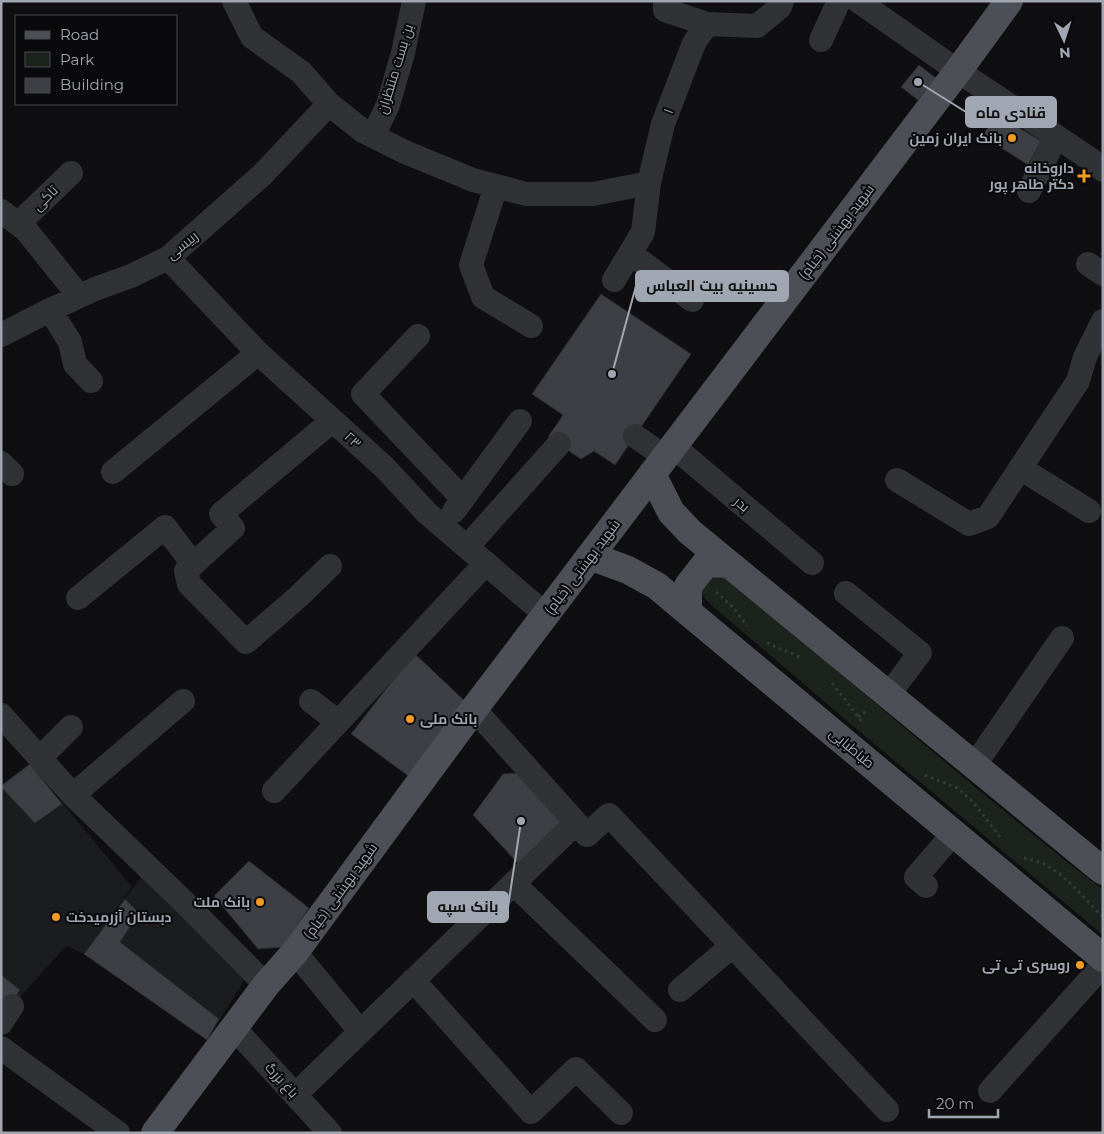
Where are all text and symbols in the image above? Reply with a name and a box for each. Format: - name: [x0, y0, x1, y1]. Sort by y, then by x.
- legend: [15, 15, 178, 105]
- north arrow: [1039, 15, 1089, 65]
- street label: بن بست منتظران: [373, 22, 417, 116]
- text: Road: [60, 25, 99, 44]
- text: N: [1059, 44, 1071, 62]
- text: Park: [60, 50, 94, 69]
- text: Building: [60, 75, 124, 94]
- callout: قنادی ماه: [966, 97, 1056, 127]
- text: قنادی ماه: [976, 103, 1046, 122]
- street label: ۱: [659, 106, 677, 116]
- place label: بانک ایران زمین: [909, 129, 1002, 147]
- marker: بانک ایران زمین: [1006, 132, 1018, 144]
- place label: داروخانه دکتر طاهر پور: [988, 159, 1074, 195]
- marker: داروخانه دکتر طاهر پور: [1078, 170, 1090, 182]
- street label: تاکی: [28, 181, 62, 215]
- street label: شهید بهشتی (خیام): [794, 181, 879, 284]
- street label: رییسی: [162, 227, 202, 263]
- callout: حسینیه بیت العباس: [636, 271, 788, 301]
- text: حسینیه بیت العباس: [646, 276, 778, 295]
- street label: ۲۳: [341, 428, 365, 452]
- street label: بدر: [730, 492, 754, 516]
- street label: شهید بهشتی (خیام): [540, 516, 625, 619]
- place label: بانک ملی: [420, 710, 477, 728]
- marker: بانک ملی: [404, 713, 416, 725]
- street label: طباطبایی: [826, 724, 878, 772]
- street label: شهید بهشتی (خیام): [299, 839, 382, 944]
- callout: بانک سپه: [428, 892, 508, 922]
- place label: بانک ملت: [193, 893, 250, 911]
- marker: بانک ملت: [254, 896, 266, 908]
- text: بانک سپه: [438, 897, 498, 917]
- place label: دبستان آزرمیدخت: [66, 908, 172, 926]
- marker: دبستان آزرمیدخت: [50, 911, 62, 923]
- place label: روسری تی تی: [982, 956, 1070, 974]
- marker: روسری تی تی: [1074, 959, 1086, 971]
- street label: باغ بزرگ: [261, 1058, 303, 1102]
- scale bar: [929, 1086, 998, 1118]
- text: 20 m: [936, 1094, 974, 1113]

